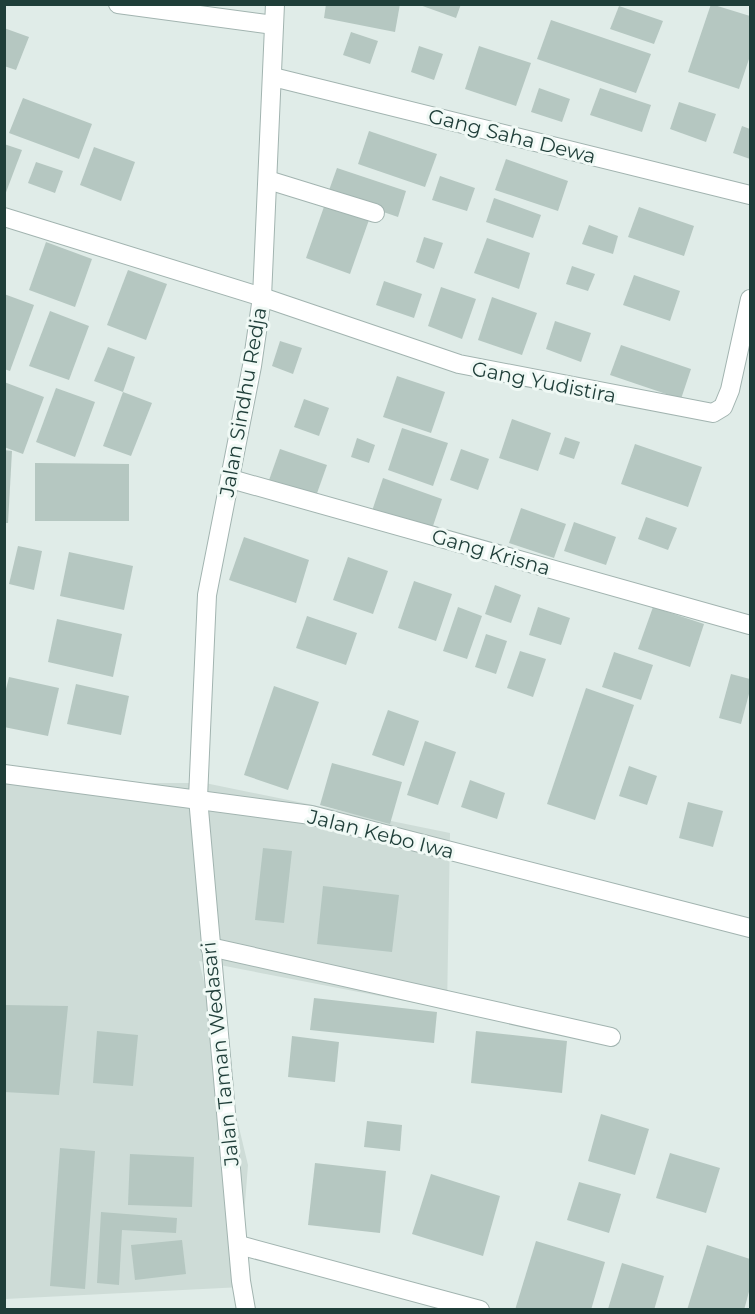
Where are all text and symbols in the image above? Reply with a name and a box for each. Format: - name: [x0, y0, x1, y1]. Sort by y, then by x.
- street label: Gang Saha Dewa: [426, 104, 598, 168]
- street label: Jalan Sindhu Redja: [214, 305, 271, 500]
- street label: Gang Yudistira: [470, 356, 618, 408]
- street label: Gang Krisna: [429, 524, 553, 580]
- street label: Jalan Kebo Iwa: [304, 804, 457, 864]
- street label: Jalan Taman Wedasari: [196, 941, 244, 1168]

